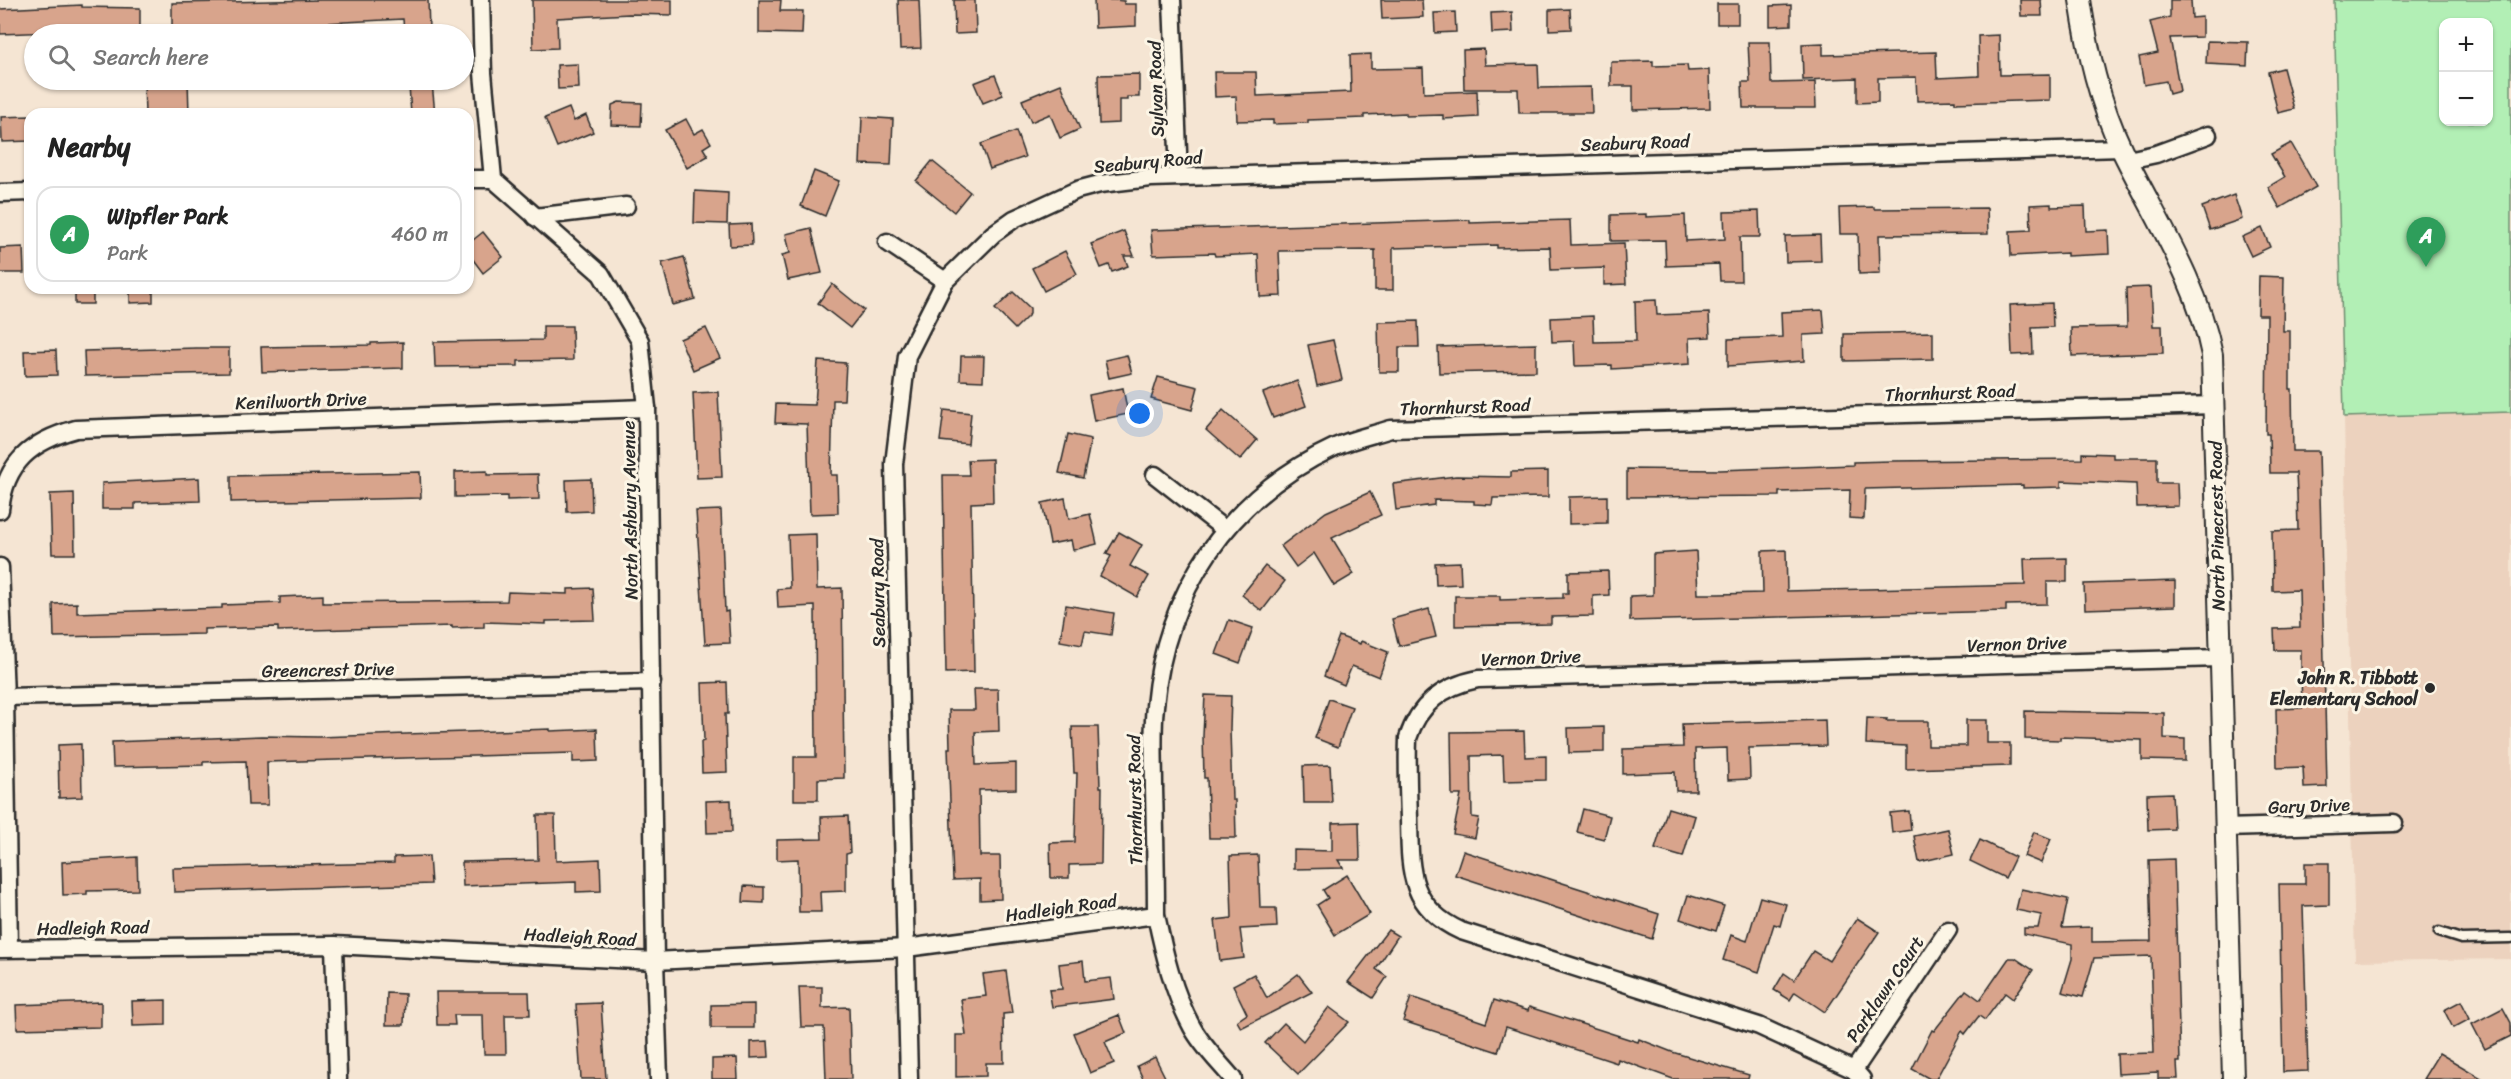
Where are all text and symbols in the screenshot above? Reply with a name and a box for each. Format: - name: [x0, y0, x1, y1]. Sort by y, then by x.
- map controls: [2439, 18, 2493, 126]
- button: +: [2439, 18, 2493, 72]
- search box: [24, 24, 474, 90]
- text: Search here: [93, 38, 209, 77]
- street label: Sylvan Road: [1138, 39, 1174, 138]
- icon: search: [45, 41, 78, 74]
- button: −: [2439, 72, 2493, 126]
- text: Nearby: [48, 124, 130, 170]
- street label: Seabury Road: [1580, 125, 1692, 161]
- street label: Seabury Road: [1092, 141, 1205, 183]
- text: Wipfler Park: [107, 197, 229, 236]
- text: A: [63, 217, 76, 252]
- text: 460 m: [391, 217, 448, 252]
- pin: A: [2406, 218, 2446, 267]
- text: Park: [107, 236, 148, 271]
- street label: Thornhurst Road: [1884, 375, 2017, 411]
- street label: Kenilworth Drive: [235, 383, 367, 419]
- street label: Thornhurst Road: [1399, 389, 1532, 425]
- your location: [1125, 399, 1154, 428]
- street label: North Ashbury Avenue: [612, 420, 648, 600]
- street label: North Pinecrest Road: [2199, 439, 2234, 611]
- street label: Seabury Road: [861, 537, 895, 648]
- street label: Vernon Drive: [1967, 626, 2067, 662]
- street label: Vernon Drive: [1481, 640, 1581, 676]
- street label: Greencrest Drive: [261, 653, 395, 687]
- place label: John R. Tibbott Elementary School: [2269, 662, 2419, 715]
- marker: John R. Tibbott Elementary School: [2423, 681, 2437, 695]
- street label: Thornhurst Road: [1118, 733, 1152, 866]
- street label: Gary Drive: [2268, 789, 2351, 823]
- street label: Hadleigh Road: [1003, 884, 1120, 932]
- street label: Hadleigh Road: [37, 911, 151, 945]
- street label: Hadleigh Road: [523, 918, 638, 956]
- street label: Parklawn Court: [1837, 929, 1933, 1049]

